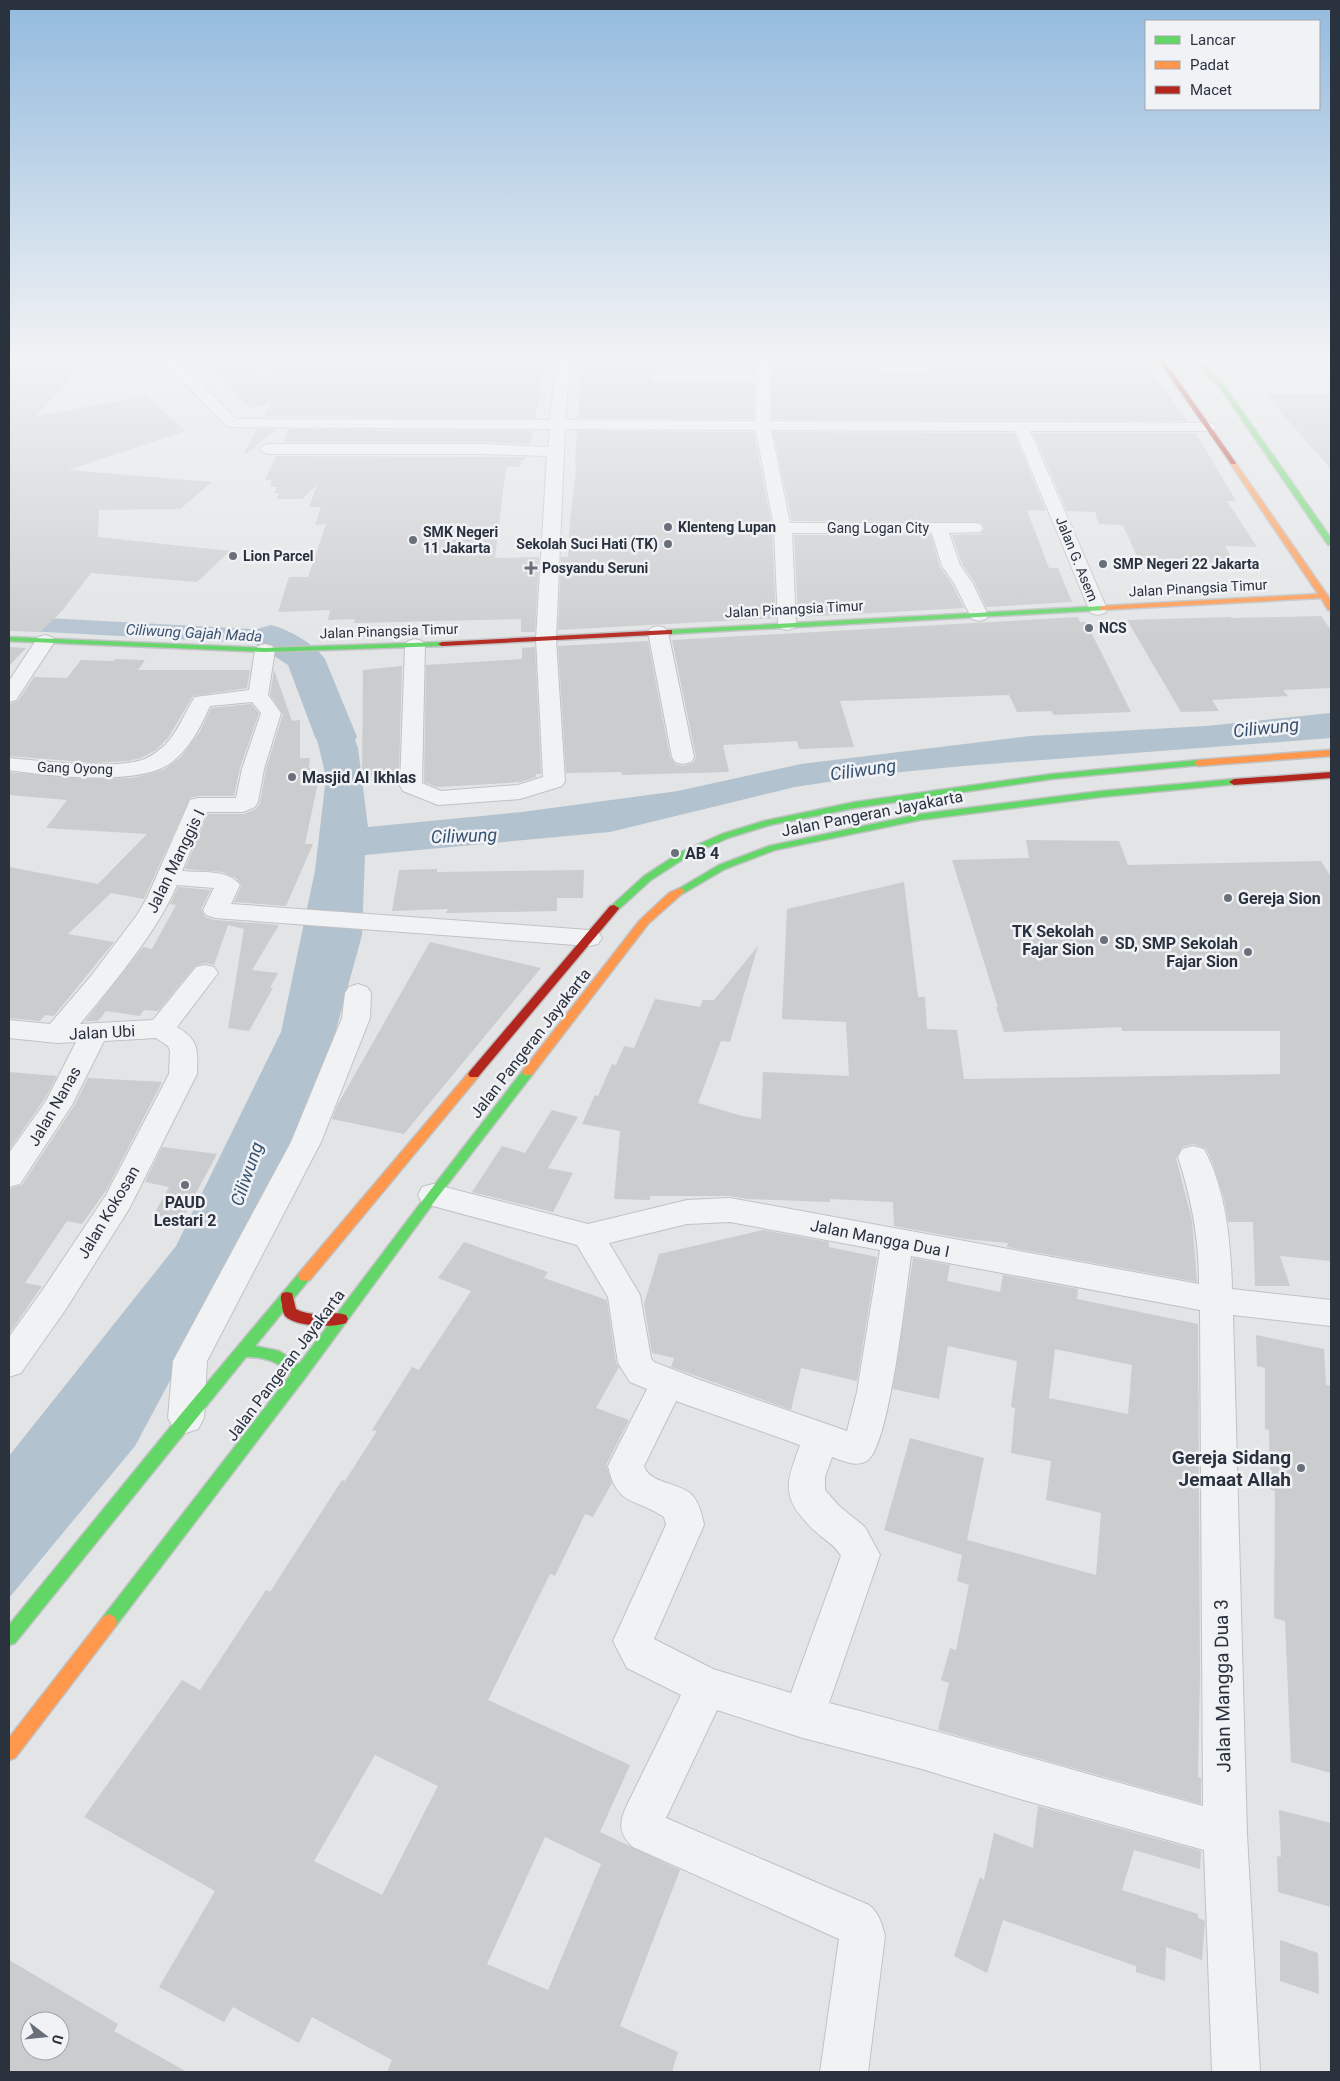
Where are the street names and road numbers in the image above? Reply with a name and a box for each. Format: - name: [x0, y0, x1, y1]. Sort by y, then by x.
- street label: Jalan G. Asem: [1053, 514, 1101, 604]
- street label: Gang Logan City: [827, 520, 929, 536]
- street label: Jalan Pinangsia Timur: [1128, 576, 1268, 600]
- street label: Jalan Pinangsia Timur: [724, 597, 864, 621]
- street label: Jalan Pinangsia Timur: [319, 621, 459, 641]
- street label: Gang Oyong: [37, 759, 113, 777]
- street label: Jalan Pangeran Jayakarta: [780, 787, 965, 840]
- street label: Jalan Manggis I: [142, 806, 209, 916]
- street label: Jalan Pangeran Jayakarta: [466, 965, 595, 1122]
- street label: Jalan Ubi: [68, 1021, 136, 1044]
- street label: Jalan Nanas: [24, 1063, 85, 1149]
- street label: Jalan Kokosan: [73, 1162, 144, 1262]
- street label: Jalan Mangga Dua I: [809, 1216, 951, 1261]
- street label: Jalan Pangeran Jayakarta: [222, 1286, 349, 1445]
- street label: Jalan Mangga Dua 3: [1209, 1599, 1236, 1773]

